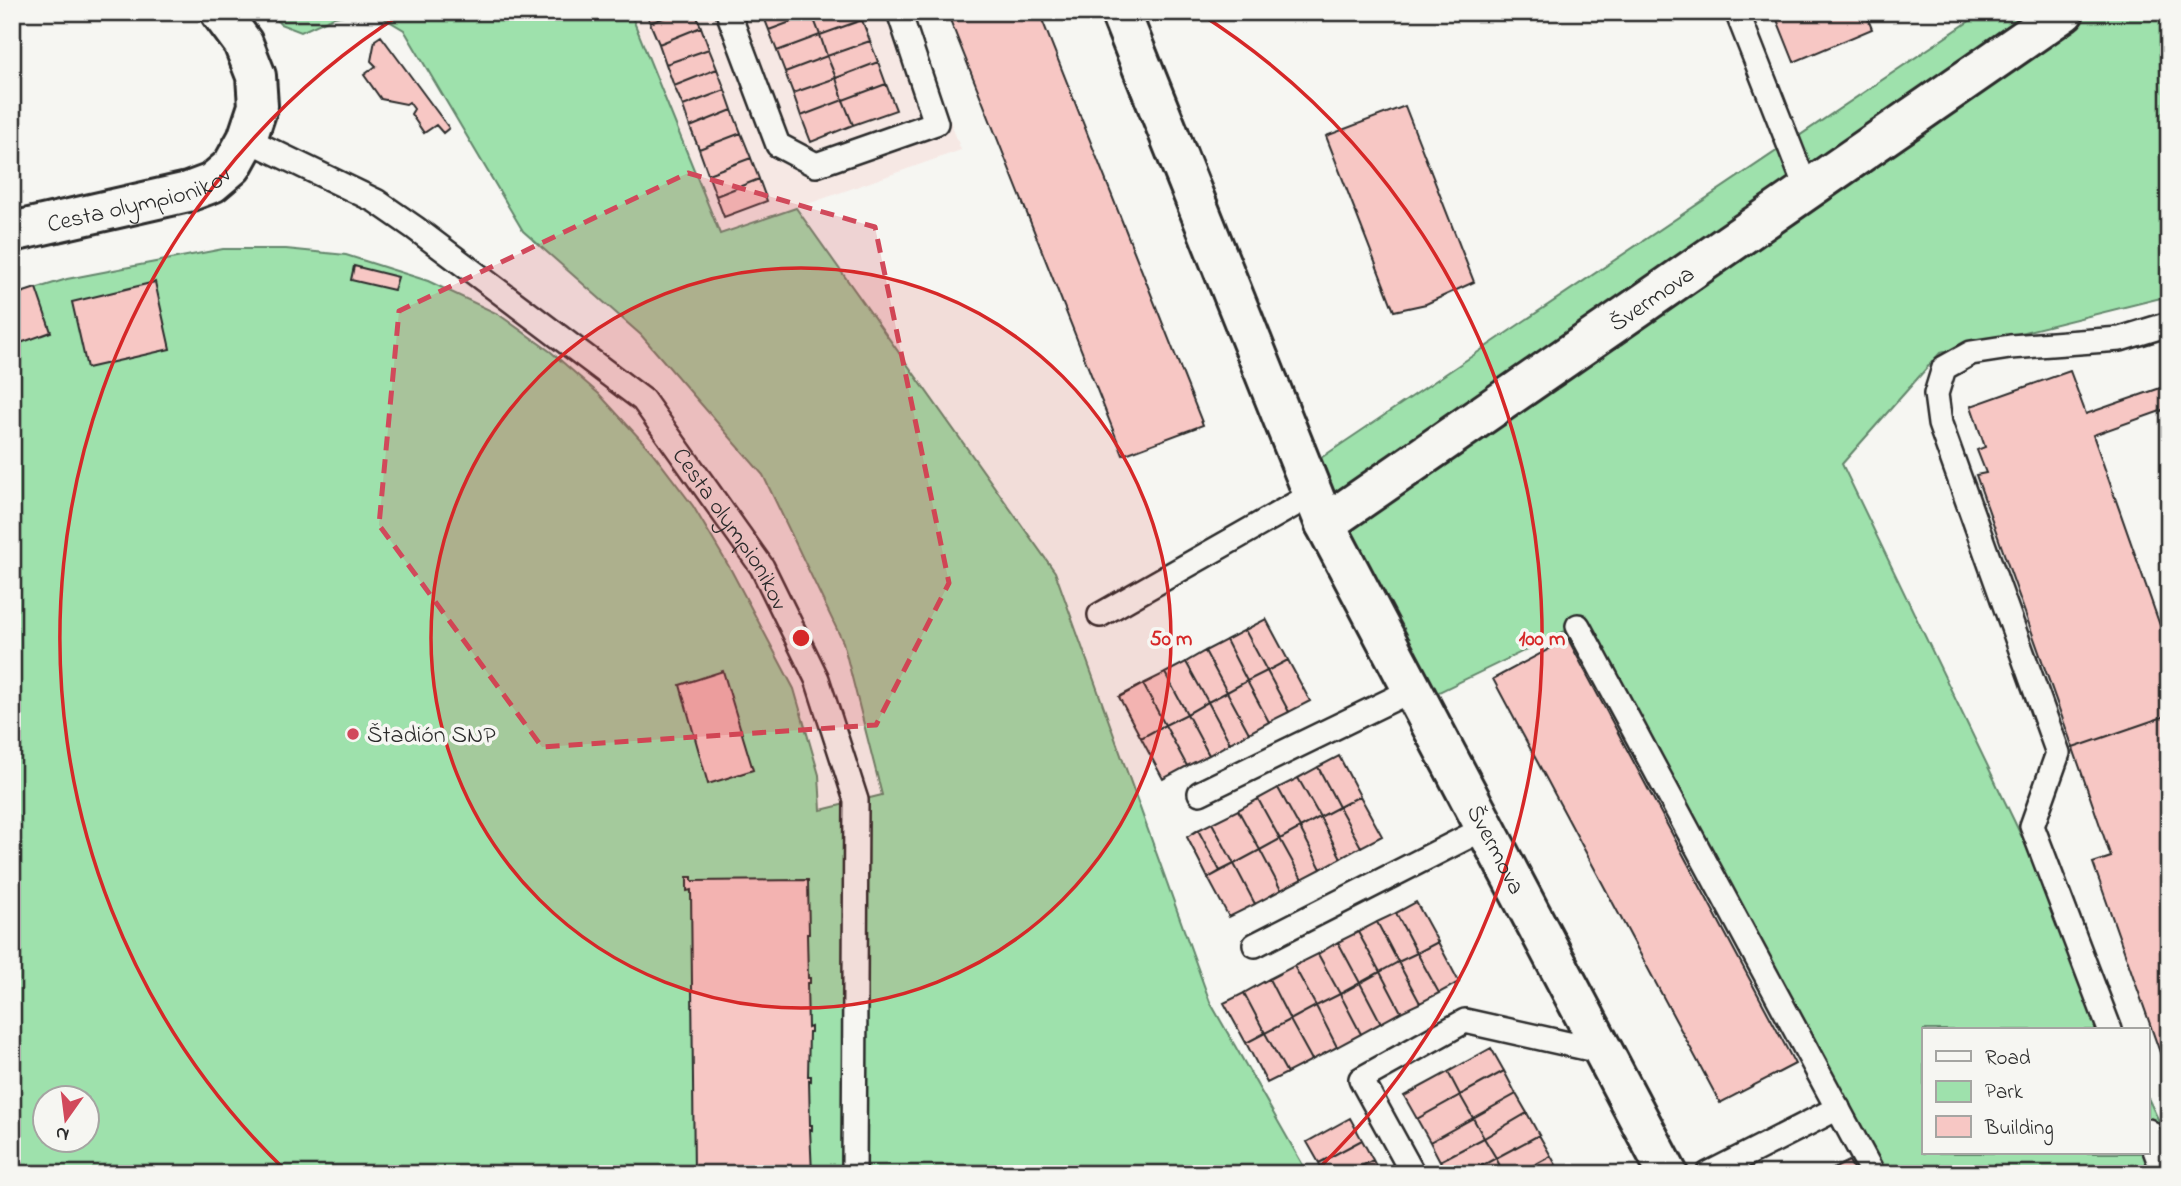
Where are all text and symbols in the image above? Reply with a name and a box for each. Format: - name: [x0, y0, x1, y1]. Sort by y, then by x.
- street label: Cesta olympionikov: [44, 158, 240, 243]
- street label: Švermova: [1603, 258, 1703, 342]
- street label: Cesta olympionikov: [662, 441, 796, 617]
- text: 50 m: [1150, 625, 1192, 655]
- text: 100 m: [1519, 625, 1565, 655]
- centre of rings: [789, 626, 813, 650]
- place label: Štadión SNP: [367, 719, 496, 754]
- marker: Štadión SNP: [345, 726, 361, 742]
- street label: Švermova: [1456, 799, 1532, 901]
- legend: [1922, 1028, 2150, 1154]
- text: Road: [1985, 1044, 2031, 1074]
- text: Park: [1985, 1078, 2024, 1108]
- north arrow: [32, 1084, 102, 1154]
- text: Building: [1984, 1114, 2054, 1146]
- text: N: [53, 1118, 72, 1148]

